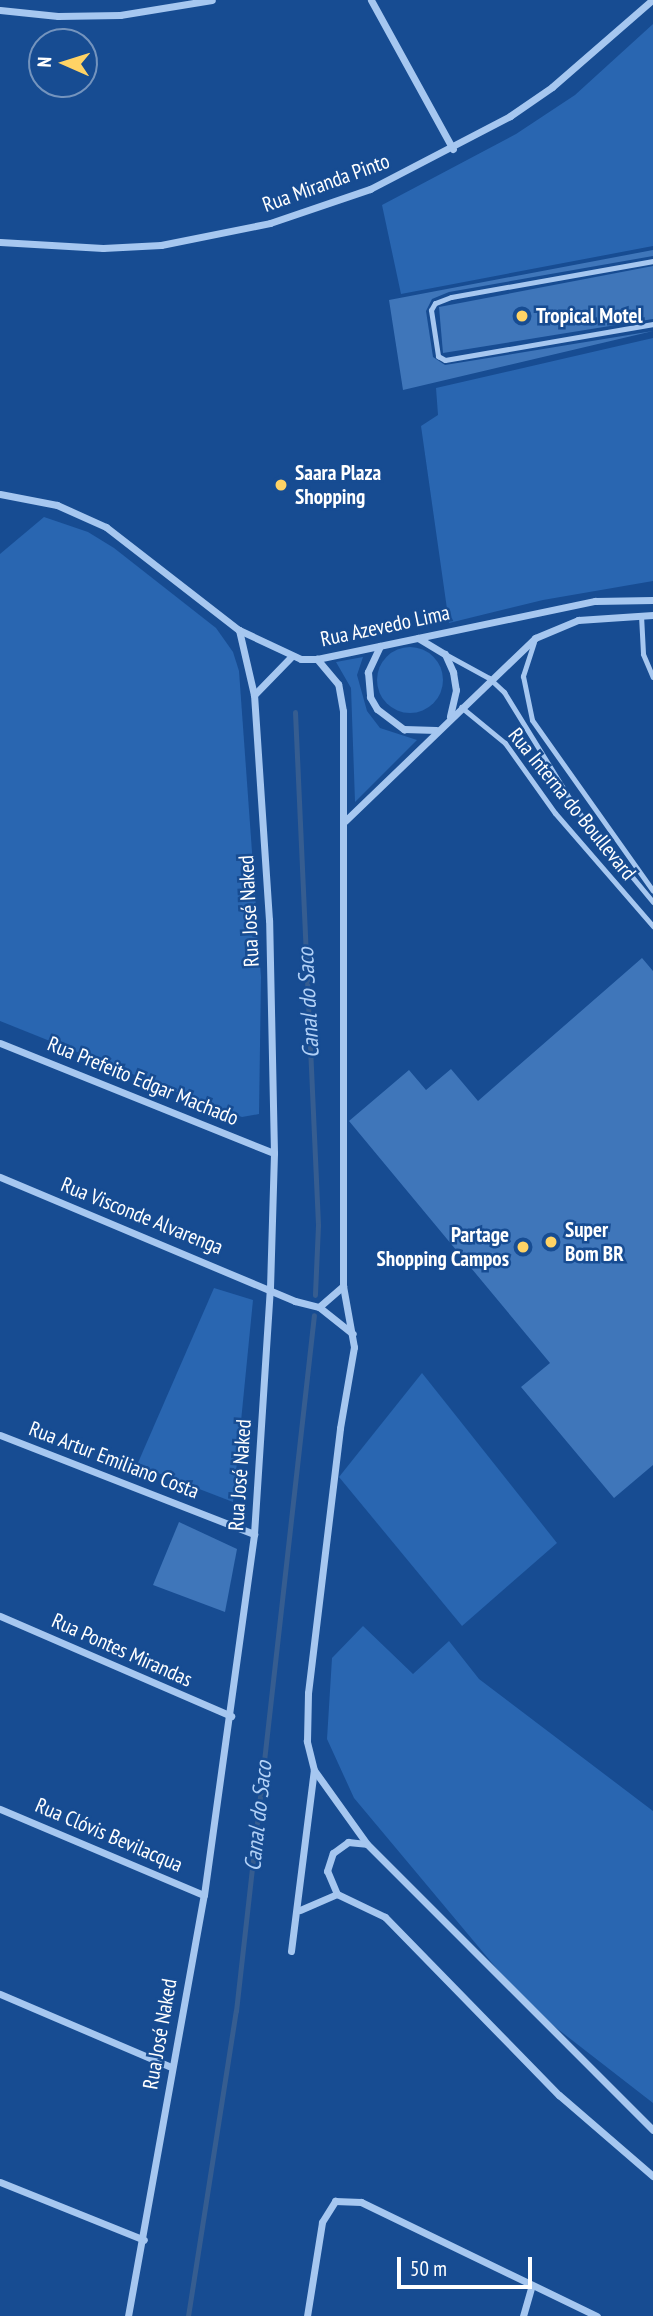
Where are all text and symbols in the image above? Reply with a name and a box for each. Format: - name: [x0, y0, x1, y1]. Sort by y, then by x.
- north arrow: [28, 28, 98, 98]
- text: N: [32, 56, 56, 68]
- street label: Rua Miranda Pinto: [259, 148, 393, 218]
- place label: Tropical Motel: [536, 303, 643, 329]
- marker: Tropical Motel: [514, 308, 530, 324]
- place label: Saara Plaza Shopping: [295, 460, 381, 510]
- marker: Saara Plaza Shopping: [273, 477, 289, 493]
- street label: Rua Azevedo Lima: [318, 600, 452, 652]
- street label: Rua Interna do Boullevard: [503, 723, 641, 885]
- street label: Rua José Naked: [233, 855, 265, 967]
- water label: Canal do Saco: [291, 947, 325, 1059]
- street label: Rua Prefeito Edgar Machado: [44, 1031, 242, 1131]
- street label: Rua Visconde Alvarenga: [57, 1172, 227, 1260]
- place label: Super Bom BR: [565, 1217, 624, 1267]
- place label: Partage Shopping Campos: [376, 1222, 509, 1272]
- marker: Super Bom BR: [543, 1234, 559, 1250]
- marker: Partage Shopping Campos: [515, 1239, 531, 1255]
- street label: Rua Artur Emiliano Costa: [25, 1416, 203, 1504]
- street label: Rua José Naked: [224, 1418, 256, 1532]
- street label: Rua Pontes Mirandas: [48, 1608, 196, 1692]
- water label: Canal do Saco: [238, 1760, 278, 1872]
- street label: Rua Clóvis Bevilacqua: [32, 1793, 186, 1877]
- street label: Rua José Naked: [138, 1977, 182, 2091]
- scale bar: [401, 2242, 536, 2286]
- text: 50 m: [410, 2255, 447, 2282]

